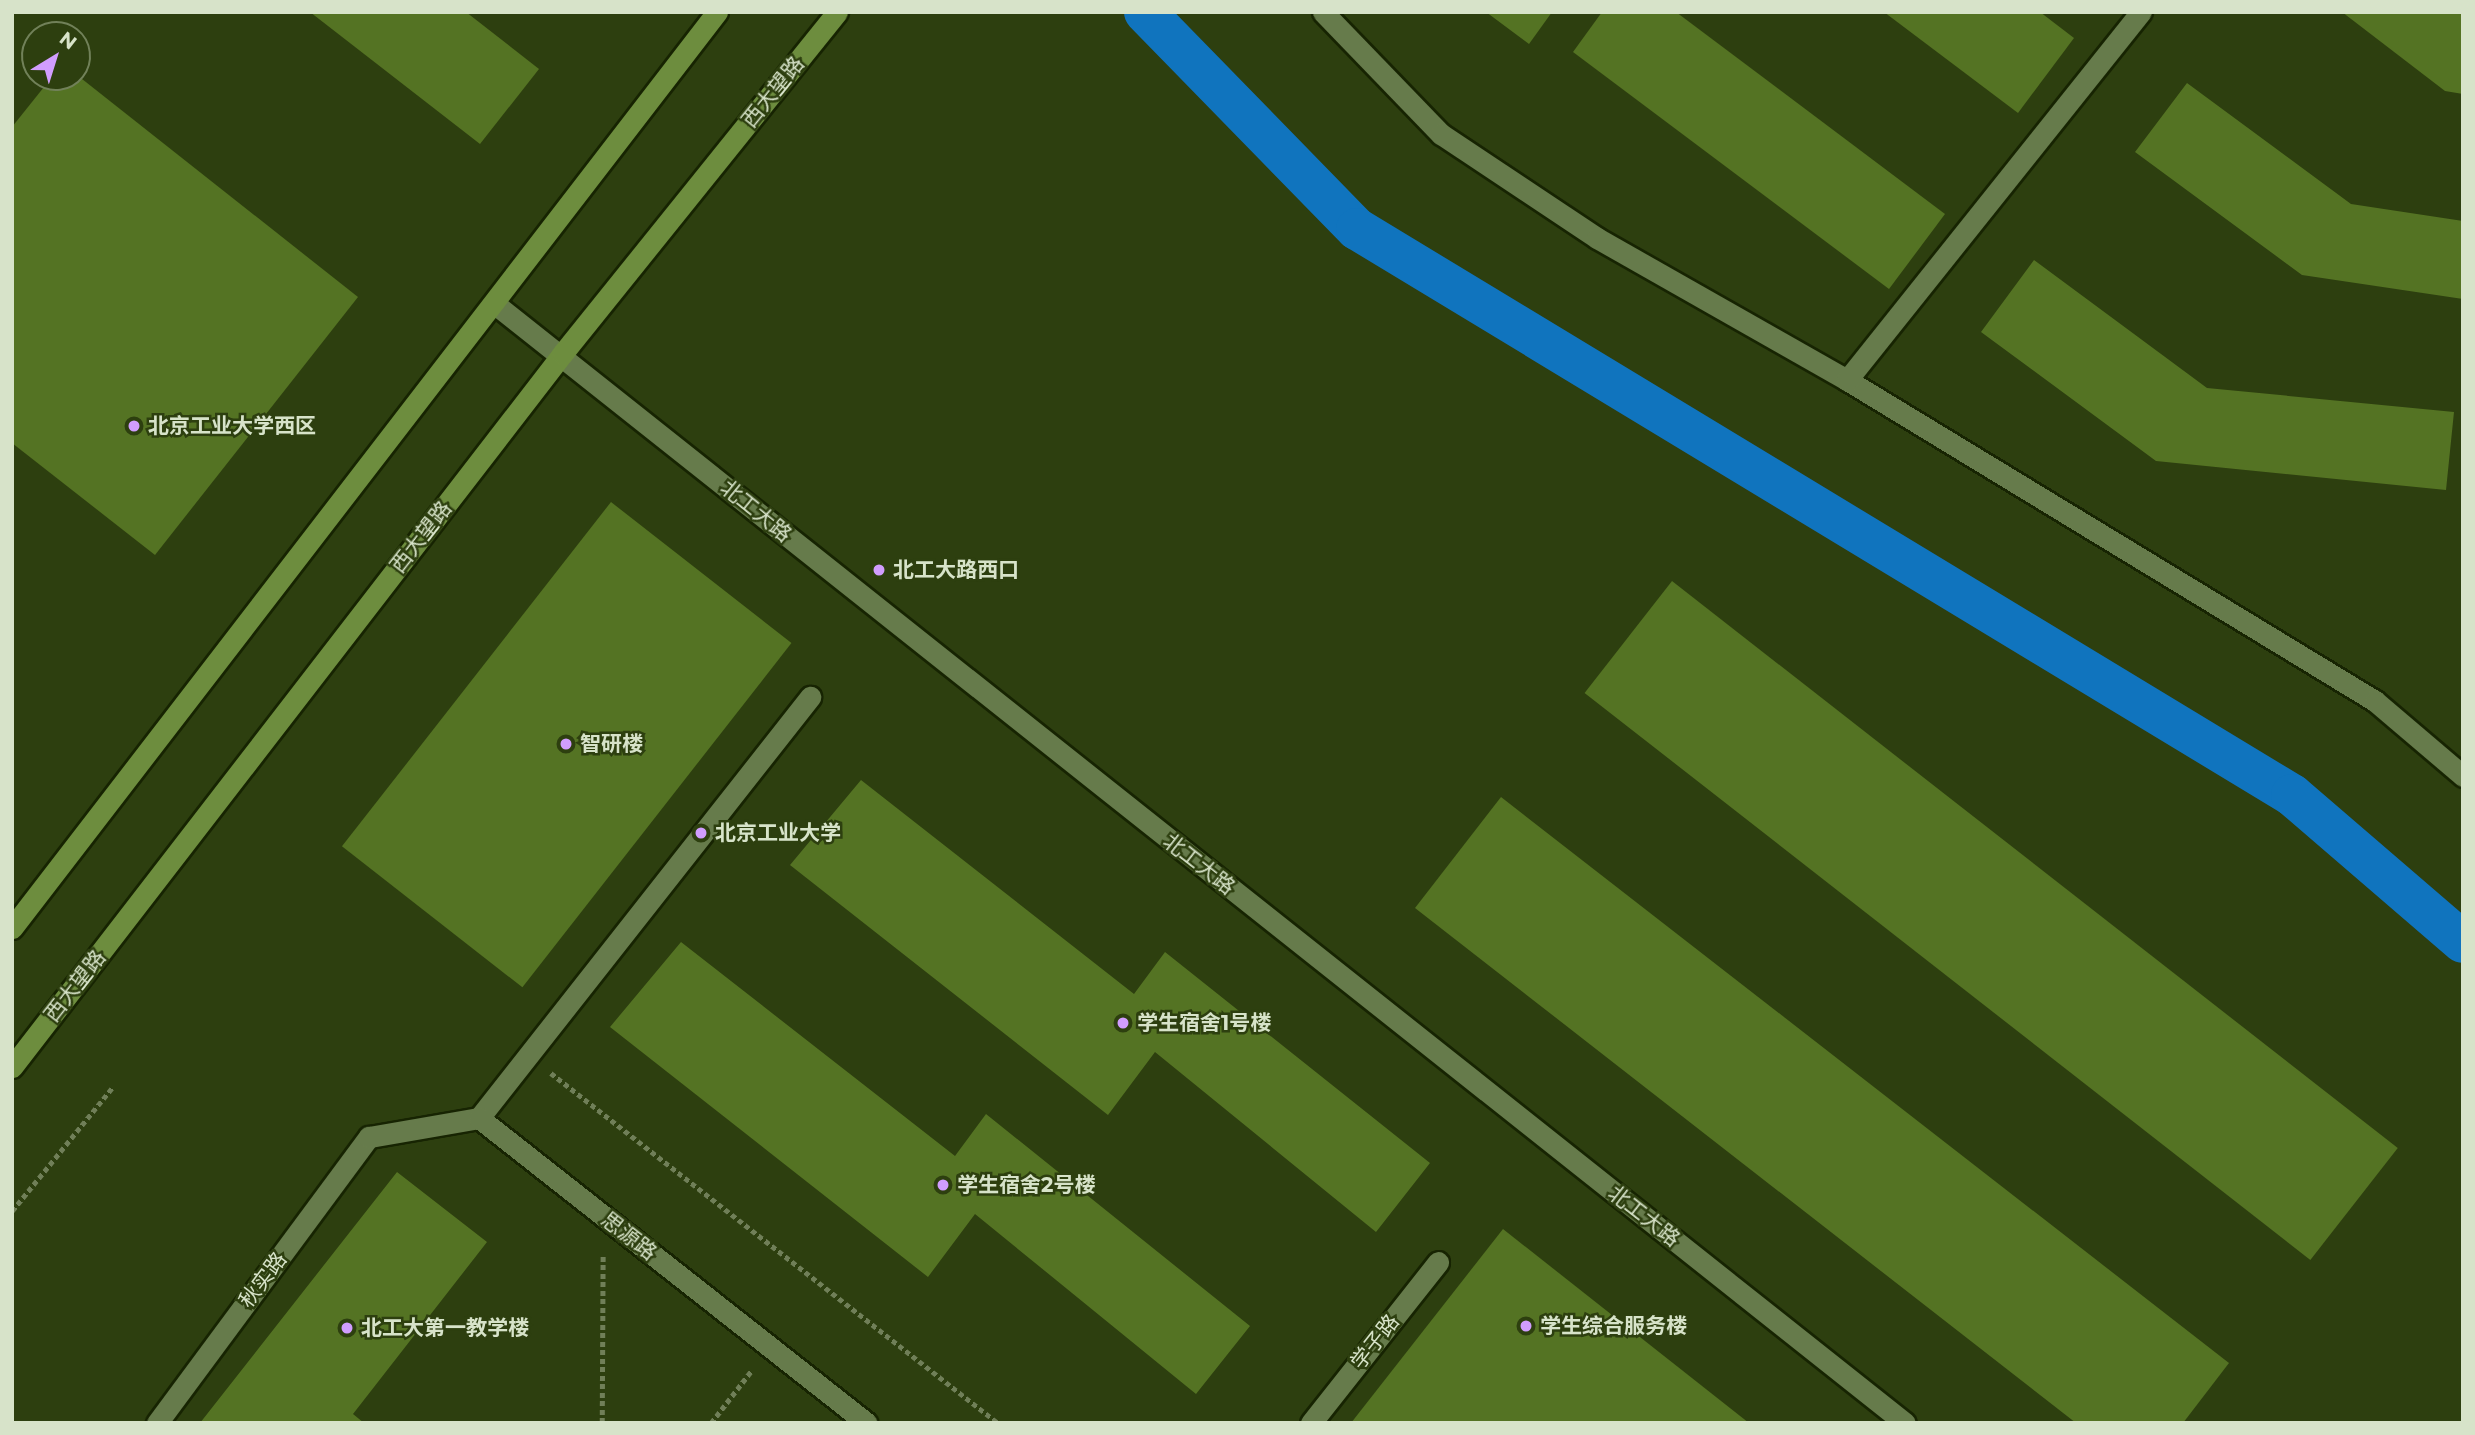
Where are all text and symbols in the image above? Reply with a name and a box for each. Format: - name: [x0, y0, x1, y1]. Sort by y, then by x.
- north arrow: [21, 21, 91, 91]
- text: N: [55, 27, 81, 54]
- street label: 西大望路: [737, 51, 809, 133]
- place label: 北京工业大学西区: [148, 413, 316, 439]
- marker: 北京工业大学西区: [126, 418, 142, 434]
- street label: 北工大路: [715, 475, 797, 547]
- street label: 西大望路: [385, 496, 457, 578]
- place label: 北工大路西口: [893, 557, 1019, 583]
- marker: 北工大路西口: [871, 562, 887, 578]
- place label: 智研楼: [580, 731, 643, 757]
- marker: 智研楼: [558, 736, 574, 752]
- place label: 北京工业大学: [715, 820, 841, 846]
- marker: 北京工业大学: [693, 825, 709, 841]
- street label: 北工大路: [1158, 828, 1240, 900]
- street label: 西大望路: [39, 945, 111, 1027]
- place label: 学生宿舍1号楼: [1137, 1010, 1271, 1036]
- marker: 学生宿舍1号楼: [1115, 1015, 1131, 1031]
- place label: 学生宿舍2号楼: [957, 1172, 1095, 1198]
- marker: 学生宿舍2号楼: [935, 1177, 951, 1193]
- street label: 北工大路: [1603, 1180, 1685, 1252]
- street label: 思源路: [596, 1207, 662, 1265]
- street label: 秋实路: [234, 1247, 292, 1313]
- street label: 学子路: [1346, 1309, 1404, 1375]
- place label: 学生综合服务楼: [1540, 1313, 1687, 1339]
- place label: 北工大第一教学楼: [361, 1315, 529, 1341]
- marker: 学生综合服务楼: [1518, 1318, 1534, 1334]
- marker: 北工大第一教学楼: [339, 1320, 355, 1336]

